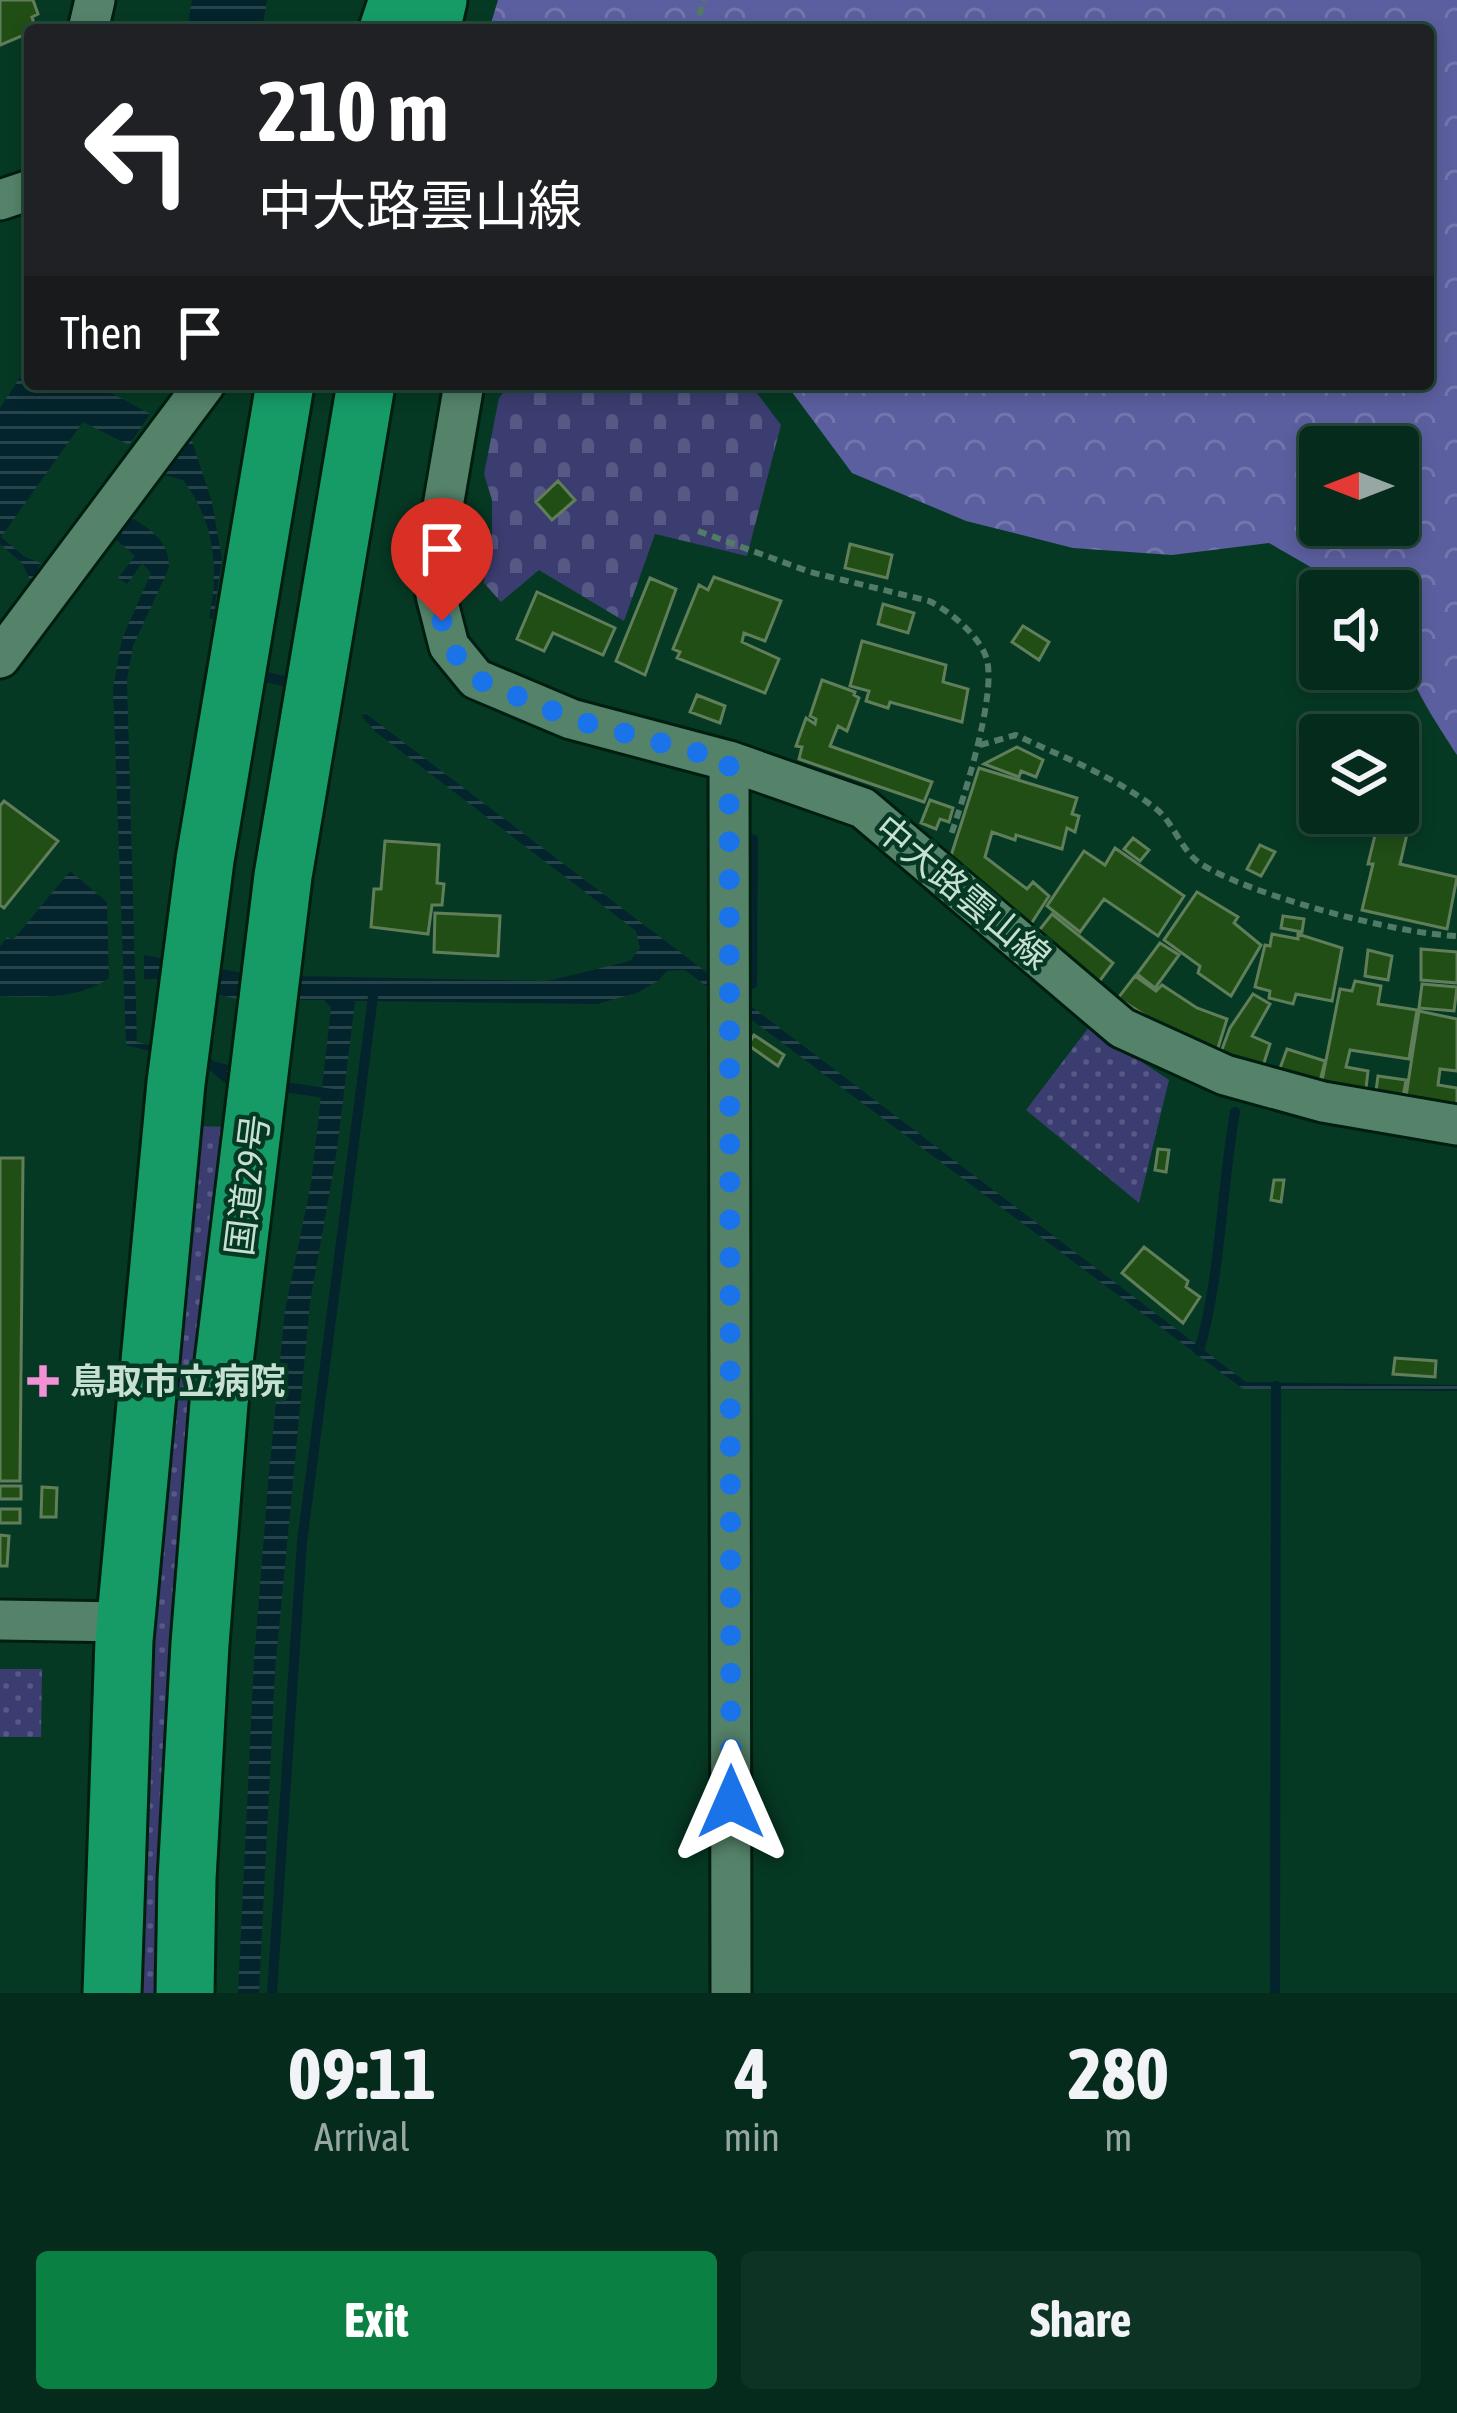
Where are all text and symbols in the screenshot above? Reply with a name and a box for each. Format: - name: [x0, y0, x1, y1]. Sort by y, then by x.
- text: 210 m: [258, 63, 448, 159]
- icon: left: [60, 72, 216, 228]
- text: 中大路雲山線: [258, 175, 582, 236]
- icon: arrive: [167, 300, 233, 366]
- text: Then: [60, 307, 143, 359]
- north arrow: [1299, 426, 1419, 546]
- map controls: [1299, 426, 1419, 834]
- pin: [391, 498, 493, 621]
- icon: arrive: [409, 516, 475, 582]
- button: sound: [1299, 570, 1419, 690]
- button: layers: [1299, 714, 1419, 834]
- street label: 中大路雲山線: [867, 806, 1059, 978]
- street label: 国道29号: [218, 1112, 276, 1258]
- place label: 鳥取市立病院: [70, 1360, 286, 1402]
- marker: 鳥取市立病院: [27, 1365, 59, 1397]
- position arrow: [668, 1739, 794, 1865]
- text: 09:11: [288, 2032, 436, 2114]
- text: 4: [735, 2032, 769, 2114]
- text: 280: [1068, 2032, 1169, 2114]
- text: Arrival: [314, 2115, 410, 2159]
- text: min: [724, 2115, 780, 2159]
- text: m: [1104, 2115, 1132, 2159]
- button: Exit: [36, 2251, 717, 2389]
- button: Share: [741, 2251, 1421, 2389]

